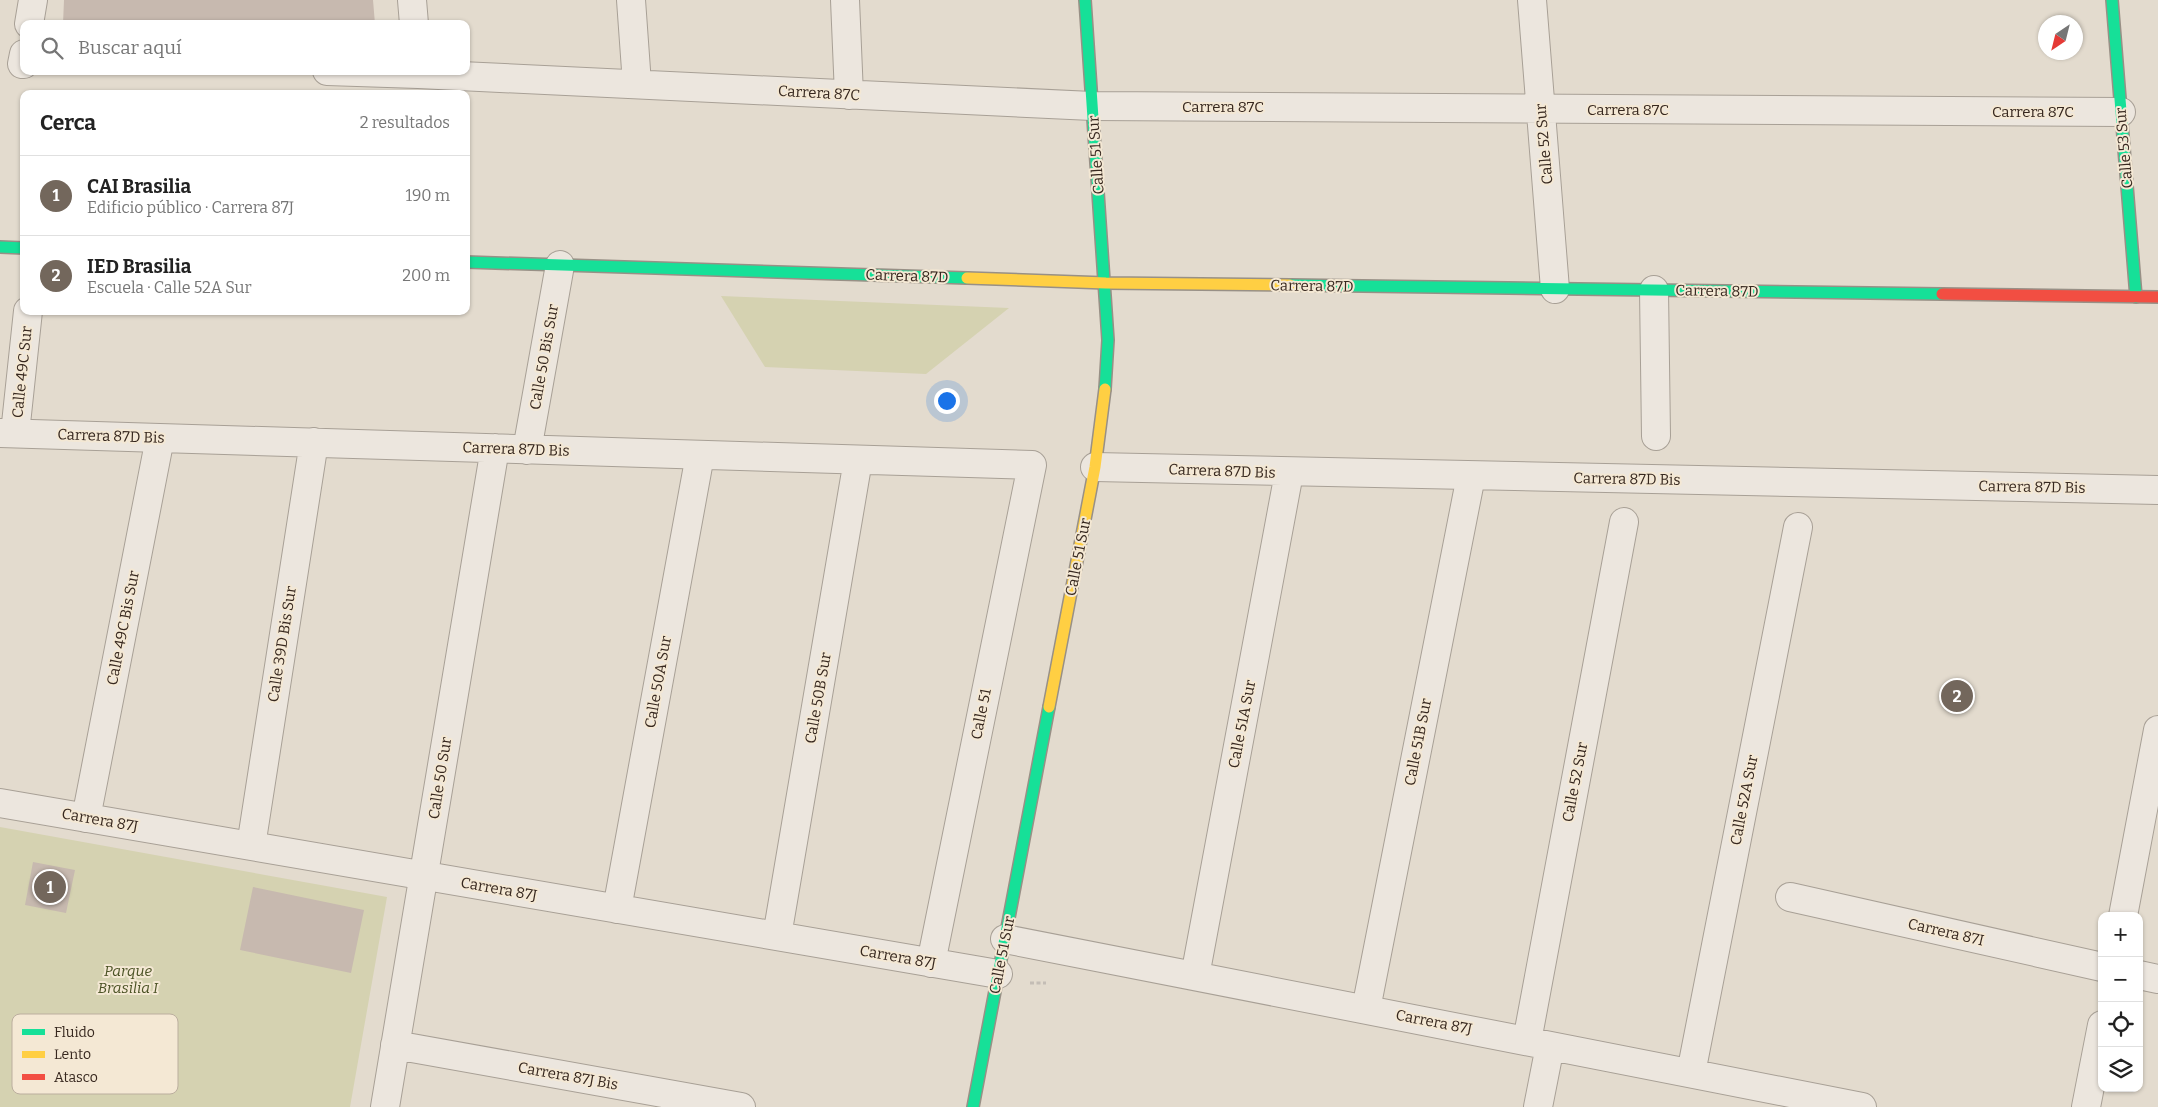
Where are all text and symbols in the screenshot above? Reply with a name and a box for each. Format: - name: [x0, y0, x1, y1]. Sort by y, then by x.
- north arrow: [2038, 15, 2083, 60]
- search box: [20, 20, 470, 75]
- icon: search: [38, 34, 66, 62]
- text: Buscar aquí: [78, 36, 182, 59]
- street label: Carrera 87C: [778, 82, 860, 104]
- street label: Carrera 87C: [1182, 98, 1264, 116]
- street label: Carrera 87C: [1587, 101, 1669, 119]
- street label: Calle 52 Sur: [1531, 102, 1556, 185]
- street label: Carrera 87C: [1992, 103, 2074, 121]
- street label: Calle 53 Sur: [2111, 106, 2137, 189]
- text: Cerca: [40, 110, 96, 136]
- text: 2 resultados: [360, 113, 450, 132]
- street label: Calle 51 Sur: [1084, 115, 1108, 195]
- text: CAI Brasilia: [87, 175, 191, 198]
- text: 1: [53, 186, 59, 205]
- text: 190 m: [405, 186, 450, 205]
- text: Edificio público · Carrera 87J: [87, 198, 294, 217]
- text: IED Brasilia: [87, 255, 191, 278]
- text: 2: [51, 266, 61, 285]
- text: 200 m: [402, 266, 450, 285]
- street label: Carrera 87D: [865, 266, 949, 286]
- street label: Carrera 87D: [1270, 276, 1354, 296]
- text: Escuela · Calle 52A Sur: [87, 278, 252, 297]
- street label: Carrera 87D: [1675, 281, 1759, 301]
- street label: Calle 50 Bis Sur: [526, 303, 562, 411]
- street label: Calle 49C Sur: [8, 325, 36, 419]
- your location: [934, 388, 960, 414]
- street label: Carrera 87D Bis: [57, 425, 165, 447]
- street label: Carrera 87D Bis: [462, 438, 570, 460]
- street label: Carrera 87D Bis: [1168, 460, 1276, 482]
- street label: Carrera 87D Bis: [1573, 469, 1681, 489]
- street label: Carrera 87D Bis: [1978, 477, 2086, 497]
- street label: Calle 51 Sur: [1062, 516, 1094, 598]
- street label: Calle 49C Bis Sur: [103, 569, 143, 687]
- street label: Calle 39D Bis Sur: [264, 584, 300, 703]
- street label: Calle 50A Sur: [641, 634, 675, 730]
- street label: Calle 50B Sur: [801, 651, 835, 745]
- pin: 2: [1941, 677, 1973, 715]
- street label: Calle 51A Sur: [1225, 678, 1259, 770]
- street label: Calle 51: [967, 687, 995, 741]
- street label: Calle 51B Sur: [1401, 696, 1435, 787]
- street label: Calle 50 Sur: [425, 735, 455, 820]
- street label: Calle 52 Sur: [1558, 740, 1592, 823]
- street label: Calle 52A Sur: [1726, 753, 1762, 847]
- street label: Carrera 87J: [60, 804, 140, 836]
- pin: 1: [34, 868, 66, 906]
- street label: Carrera 87J: [459, 873, 539, 905]
- map controls: [2098, 912, 2143, 1092]
- button: +: [2098, 912, 2143, 957]
- street label: Calle 51 Sur: [986, 914, 1018, 996]
- street label: Carrera 87I: [1906, 914, 1986, 950]
- street label: Carrera 87J: [858, 941, 938, 973]
- button: −: [2098, 957, 2143, 1002]
- park label: Parque Brasilia I: [98, 962, 159, 997]
- button: locate: [2098, 1002, 2143, 1047]
- street label: Carrera 87J: [1394, 1006, 1474, 1038]
- legend: [12, 1014, 178, 1094]
- text: Fluido: [54, 1024, 95, 1041]
- text: Lento: [54, 1046, 91, 1063]
- button: layers: [2098, 1047, 2143, 1092]
- street label: Carrera 87J Bis: [517, 1058, 619, 1094]
- text: Atasco: [54, 1069, 98, 1086]

